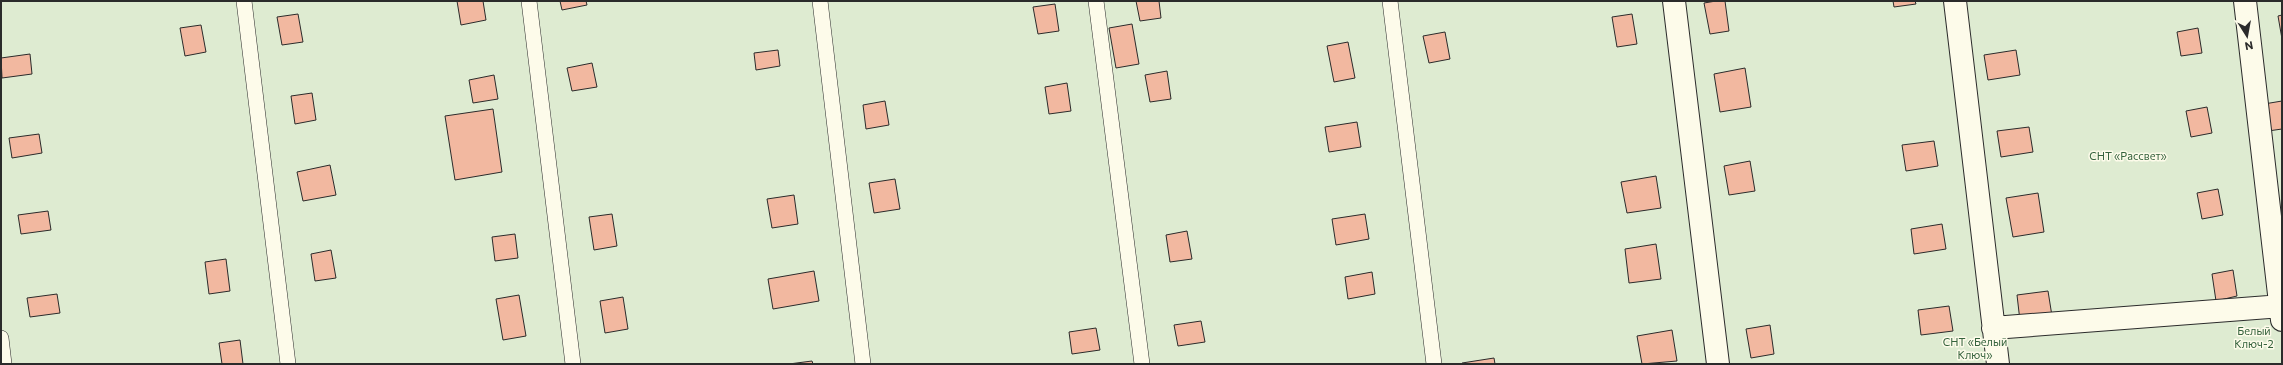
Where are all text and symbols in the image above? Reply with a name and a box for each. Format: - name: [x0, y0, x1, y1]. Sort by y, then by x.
- north arrow: [2227, 16, 2267, 56]
- text: N: [2244, 39, 2254, 53]
- park label: СНТ «Рассвет»: [2089, 149, 2167, 162]
- park label: Белый Ключ-2: [2234, 324, 2274, 350]
- park label: СНТ «Белый Ключ»: [1943, 335, 2007, 361]

